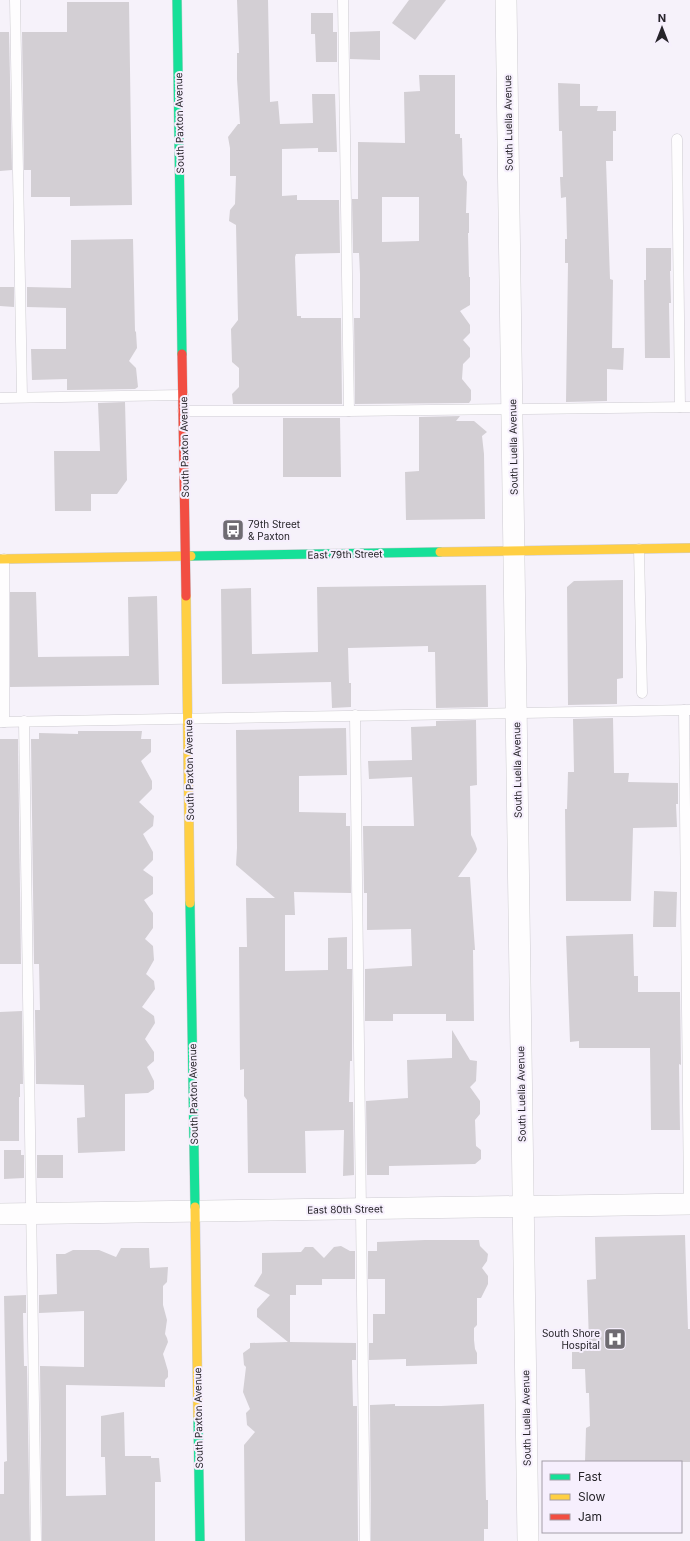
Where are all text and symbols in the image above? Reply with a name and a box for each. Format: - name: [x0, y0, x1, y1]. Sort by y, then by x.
- north arrow: [642, 8, 682, 48]
- text: N: [658, 11, 666, 25]
- street label: South Paxton Avenue: [172, 72, 186, 174]
- street label: South Luella Avenue: [501, 75, 515, 171]
- street label: South Paxton Avenue: [177, 396, 191, 498]
- street label: South Luella Avenue: [506, 399, 520, 495]
- bus stop icon: 79th Street & Paxton: [220, 517, 246, 543]
- place label: 79th Street & Paxton: [248, 518, 301, 542]
- street label: East 79th Street: [307, 547, 383, 561]
- street label: South Paxton Avenue: [182, 719, 196, 821]
- street label: South Luella Avenue: [510, 722, 524, 818]
- street label: South Paxton Avenue: [186, 1043, 200, 1145]
- street label: South Luella Avenue: [514, 1046, 528, 1142]
- street label: East 80th Street: [307, 1202, 384, 1216]
- hospital icon: South Shore Hospital: [602, 1326, 628, 1352]
- place label: South Shore Hospital: [542, 1327, 600, 1351]
- street label: South Paxton Avenue: [191, 1367, 205, 1469]
- street label: South Luella Avenue: [519, 1370, 533, 1466]
- legend: [542, 1461, 682, 1533]
- text: Fast: [578, 1469, 602, 1484]
- text: Slow: [578, 1489, 606, 1504]
- text: Jam: [578, 1509, 602, 1524]

